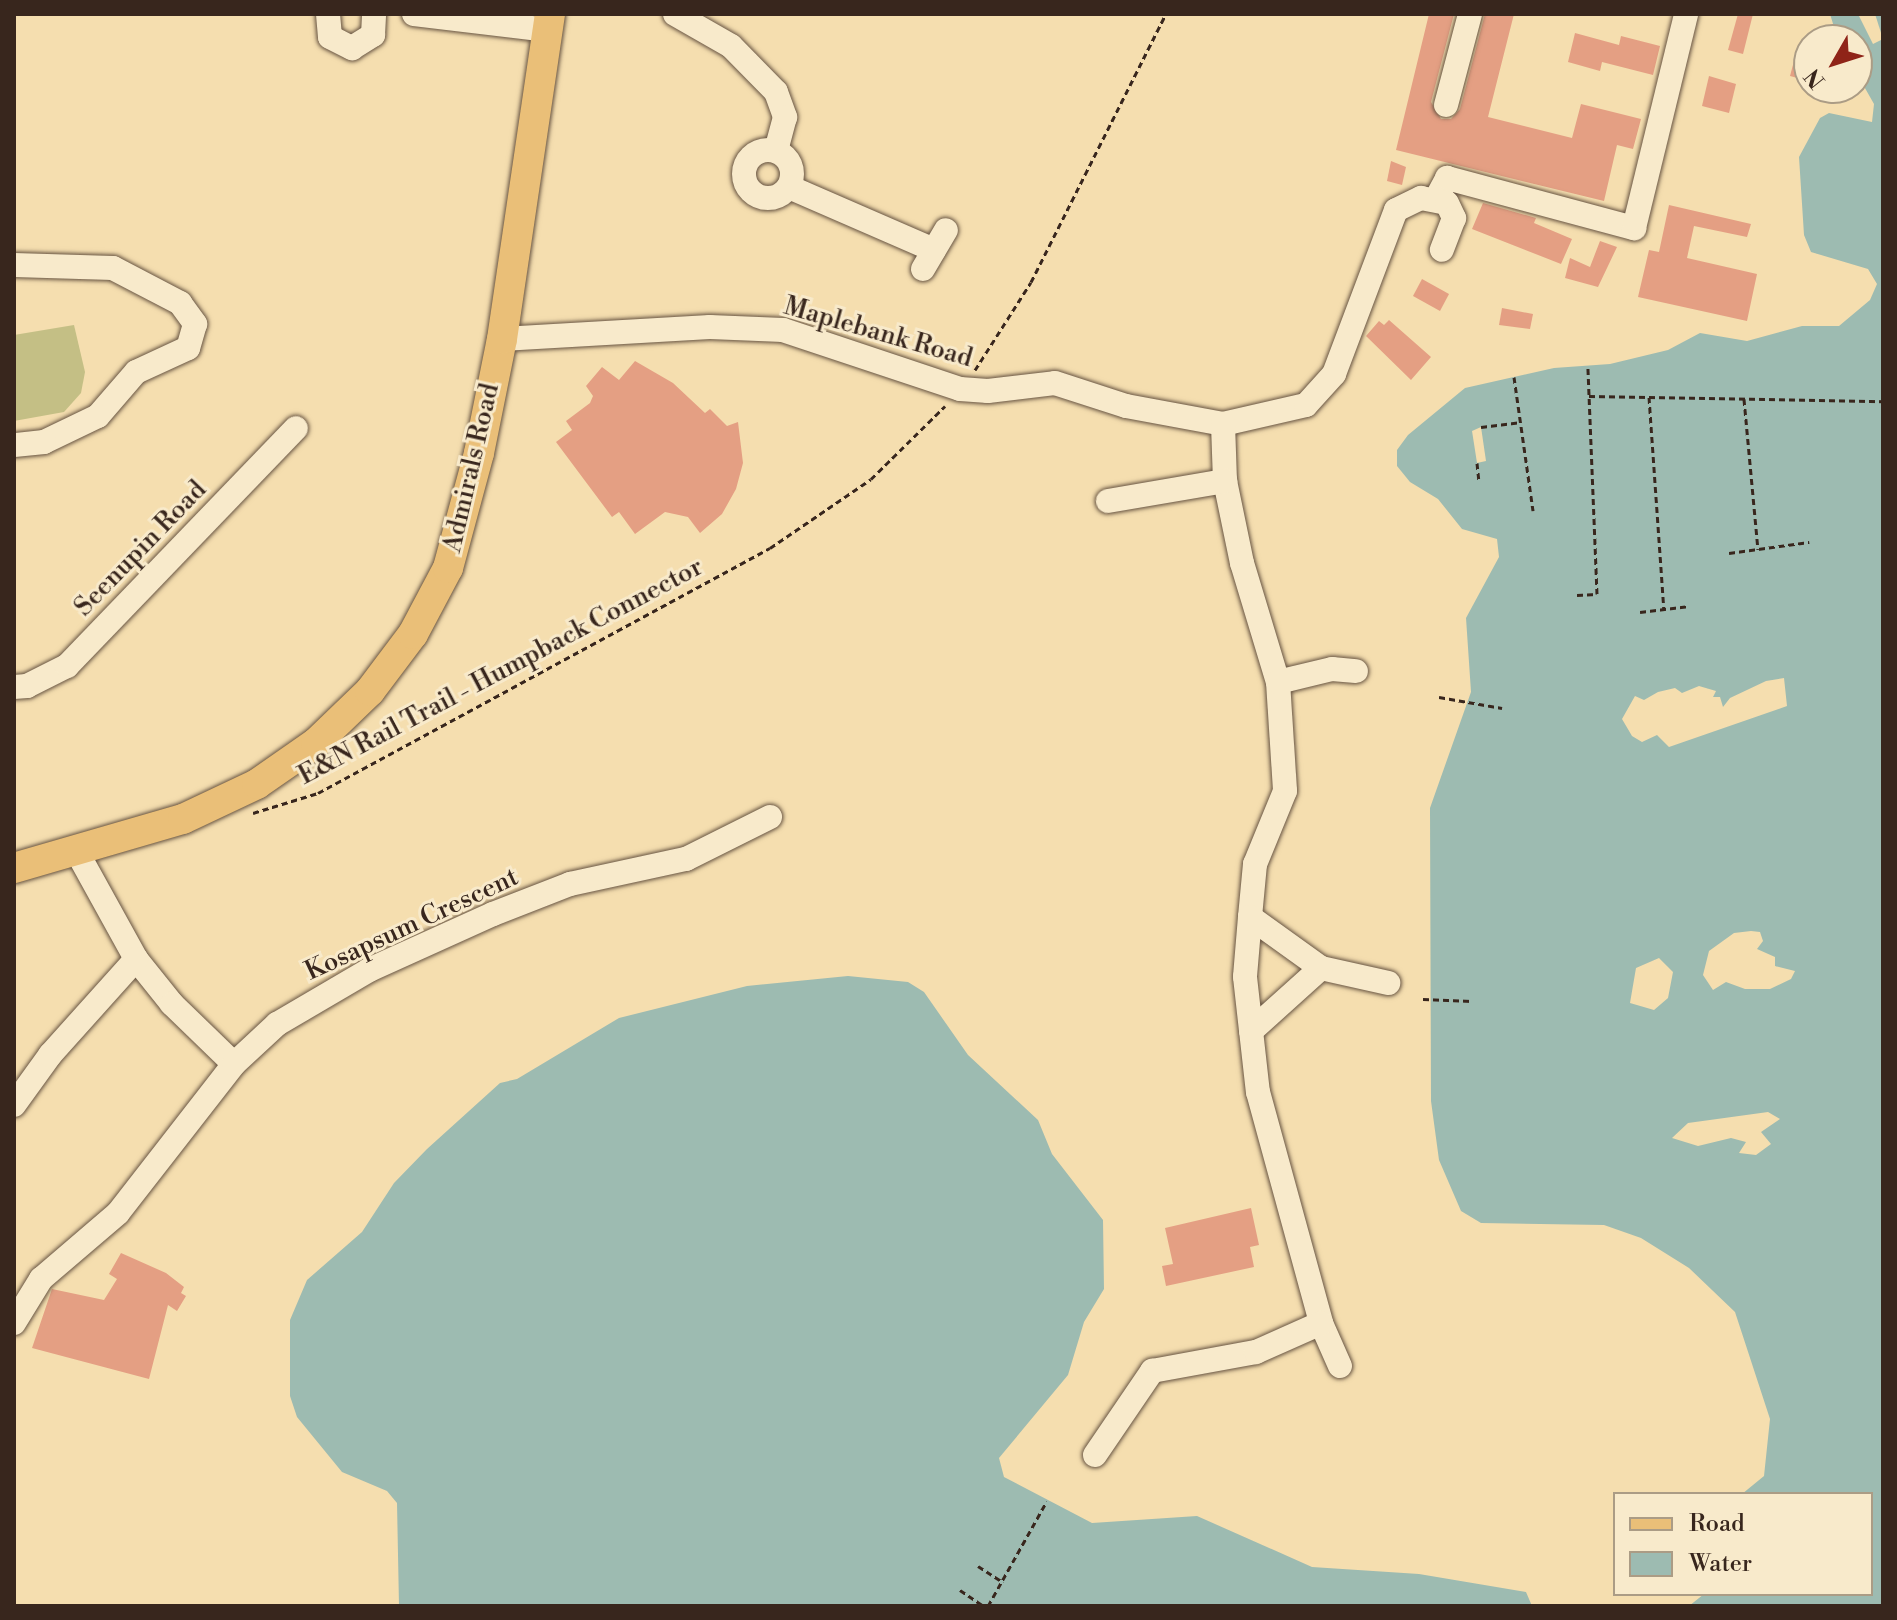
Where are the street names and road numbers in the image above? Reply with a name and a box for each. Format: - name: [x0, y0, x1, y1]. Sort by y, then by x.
- street label: Maplebank Road: [780, 291, 976, 375]
- street label: Admirals Road: [437, 380, 507, 556]
- street label: Seenupin Road: [69, 475, 213, 623]
- street label: E&N Rail Trail - Humpback Connector: [294, 552, 708, 792]
- street label: Kosapsum Crescent: [300, 862, 524, 988]

